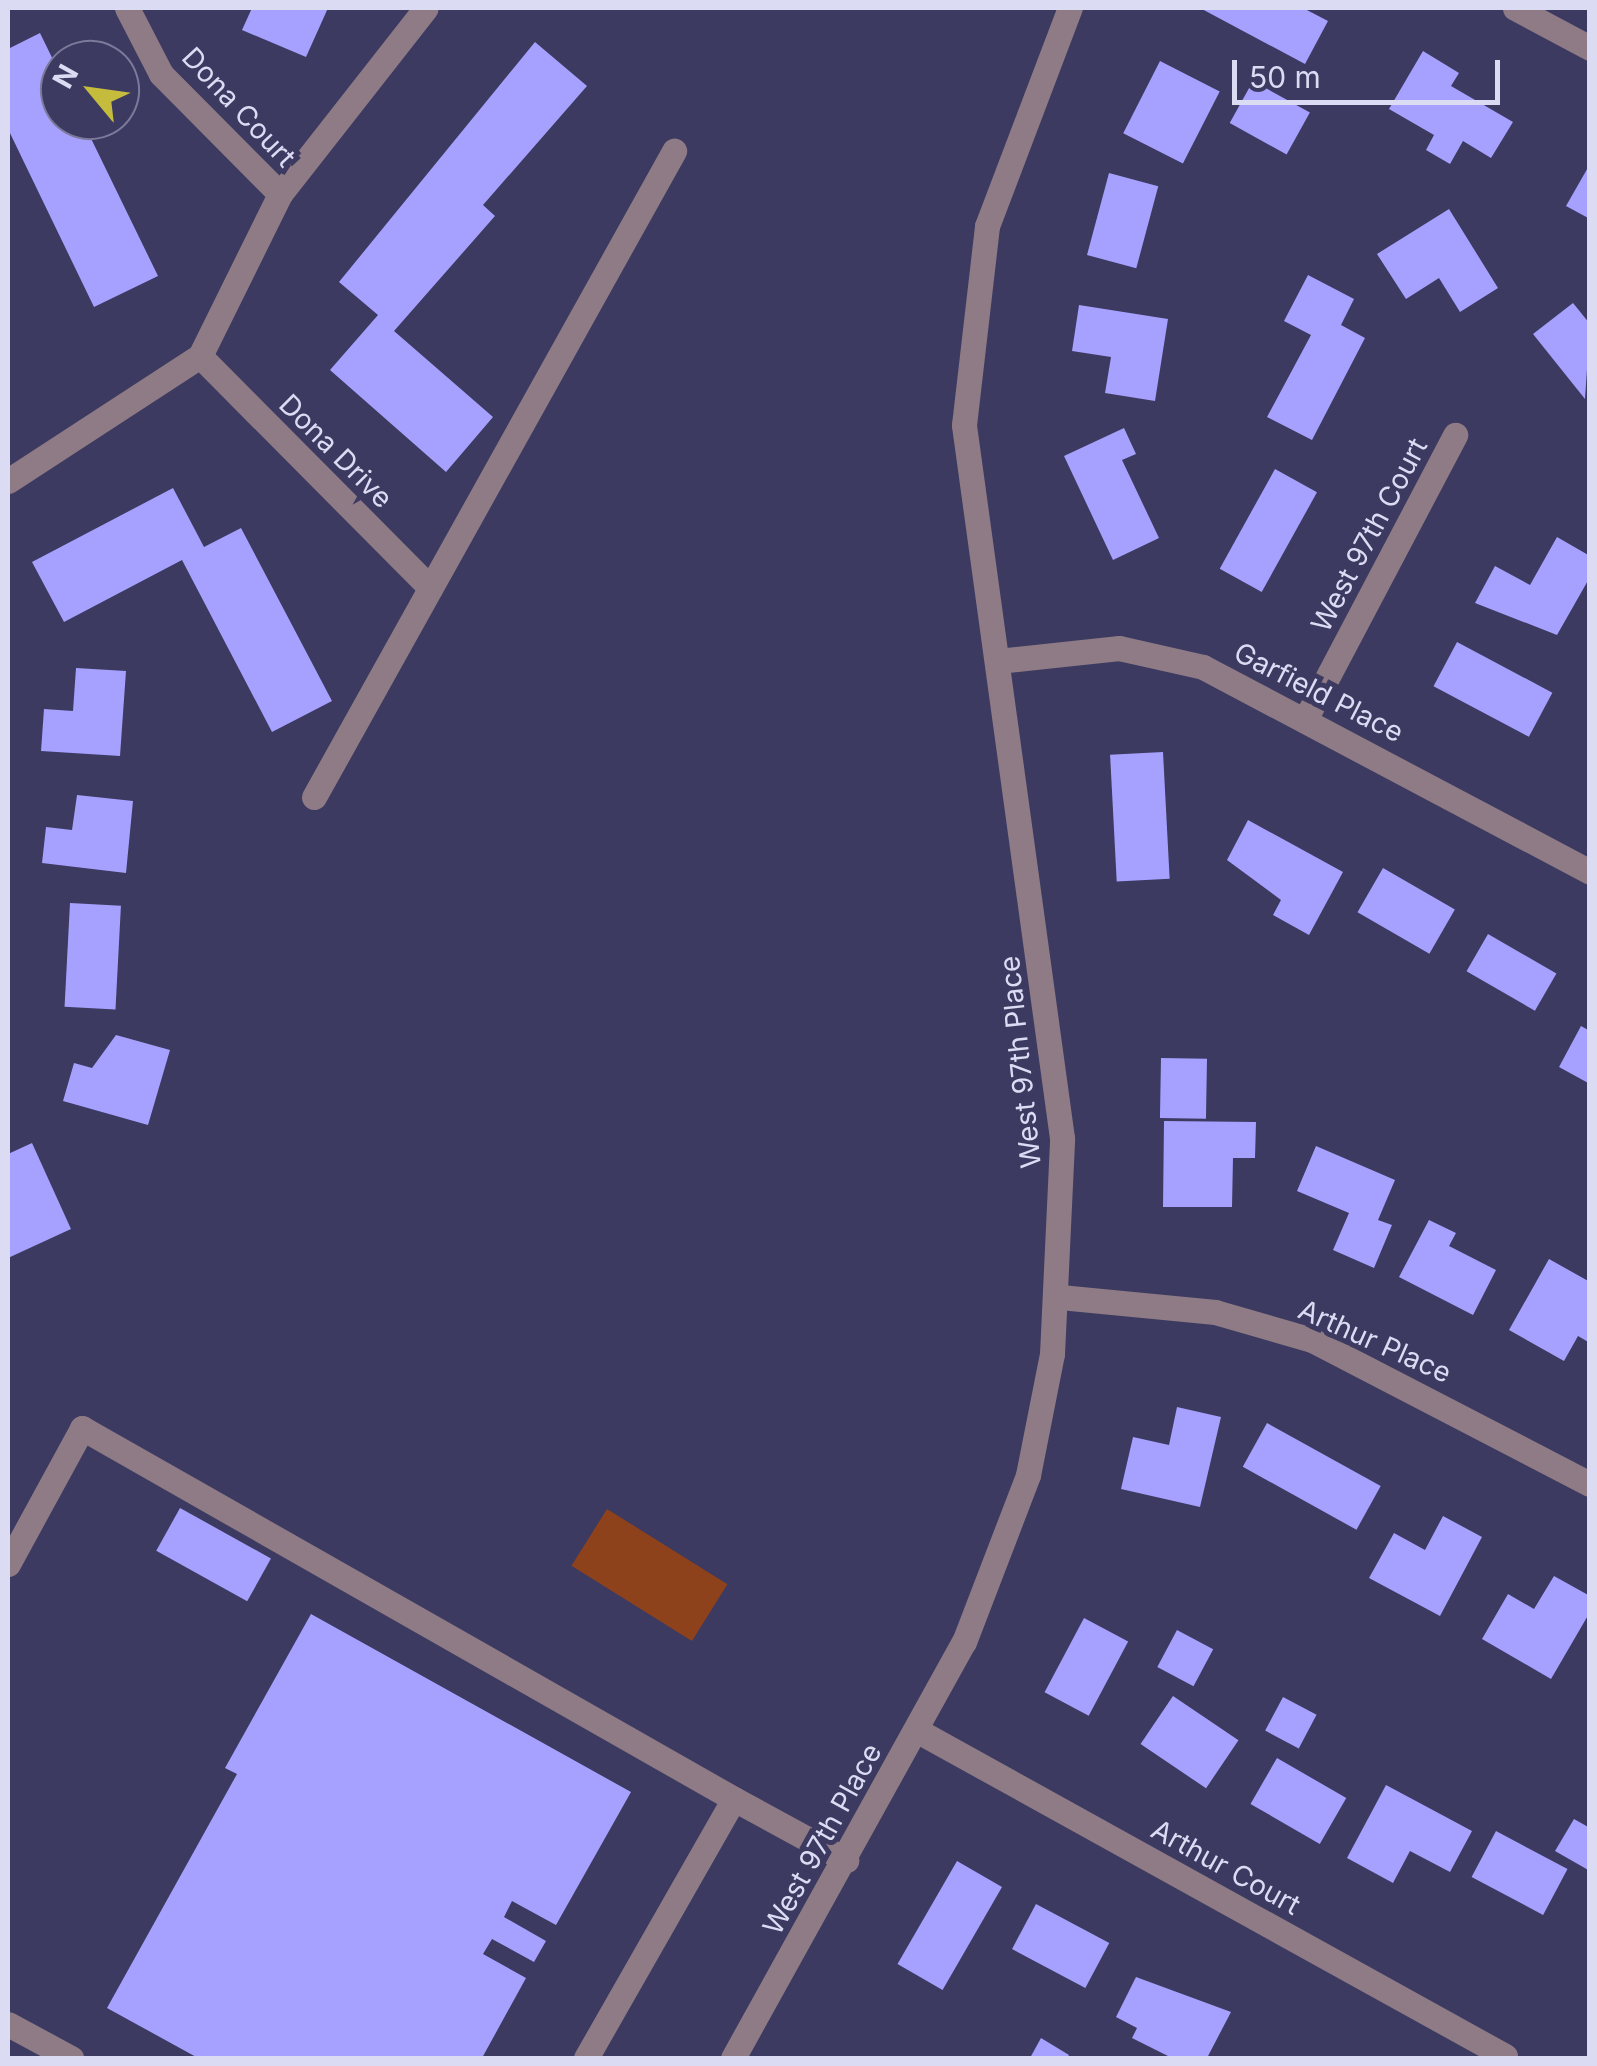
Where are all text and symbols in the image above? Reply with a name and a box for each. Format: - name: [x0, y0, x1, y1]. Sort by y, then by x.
- north arrow: [40, 40, 140, 140]
- street label: Dona Court: [175, 40, 303, 174]
- scale bar: [1237, 40, 1504, 102]
- text: N: [45, 59, 86, 94]
- text: 50 m: [1249, 59, 1321, 95]
- street label: Dona Drive: [272, 387, 400, 515]
- street label: West 97th Court: [1304, 432, 1434, 638]
- street label: Garfield Place: [1229, 635, 1409, 749]
- street label: West 97th Place: [992, 954, 1048, 1170]
- street label: Arthur Place: [1293, 1292, 1457, 1390]
- street label: West 97th Place: [756, 1738, 888, 1940]
- street label: Arthur Court: [1146, 1812, 1306, 1922]

